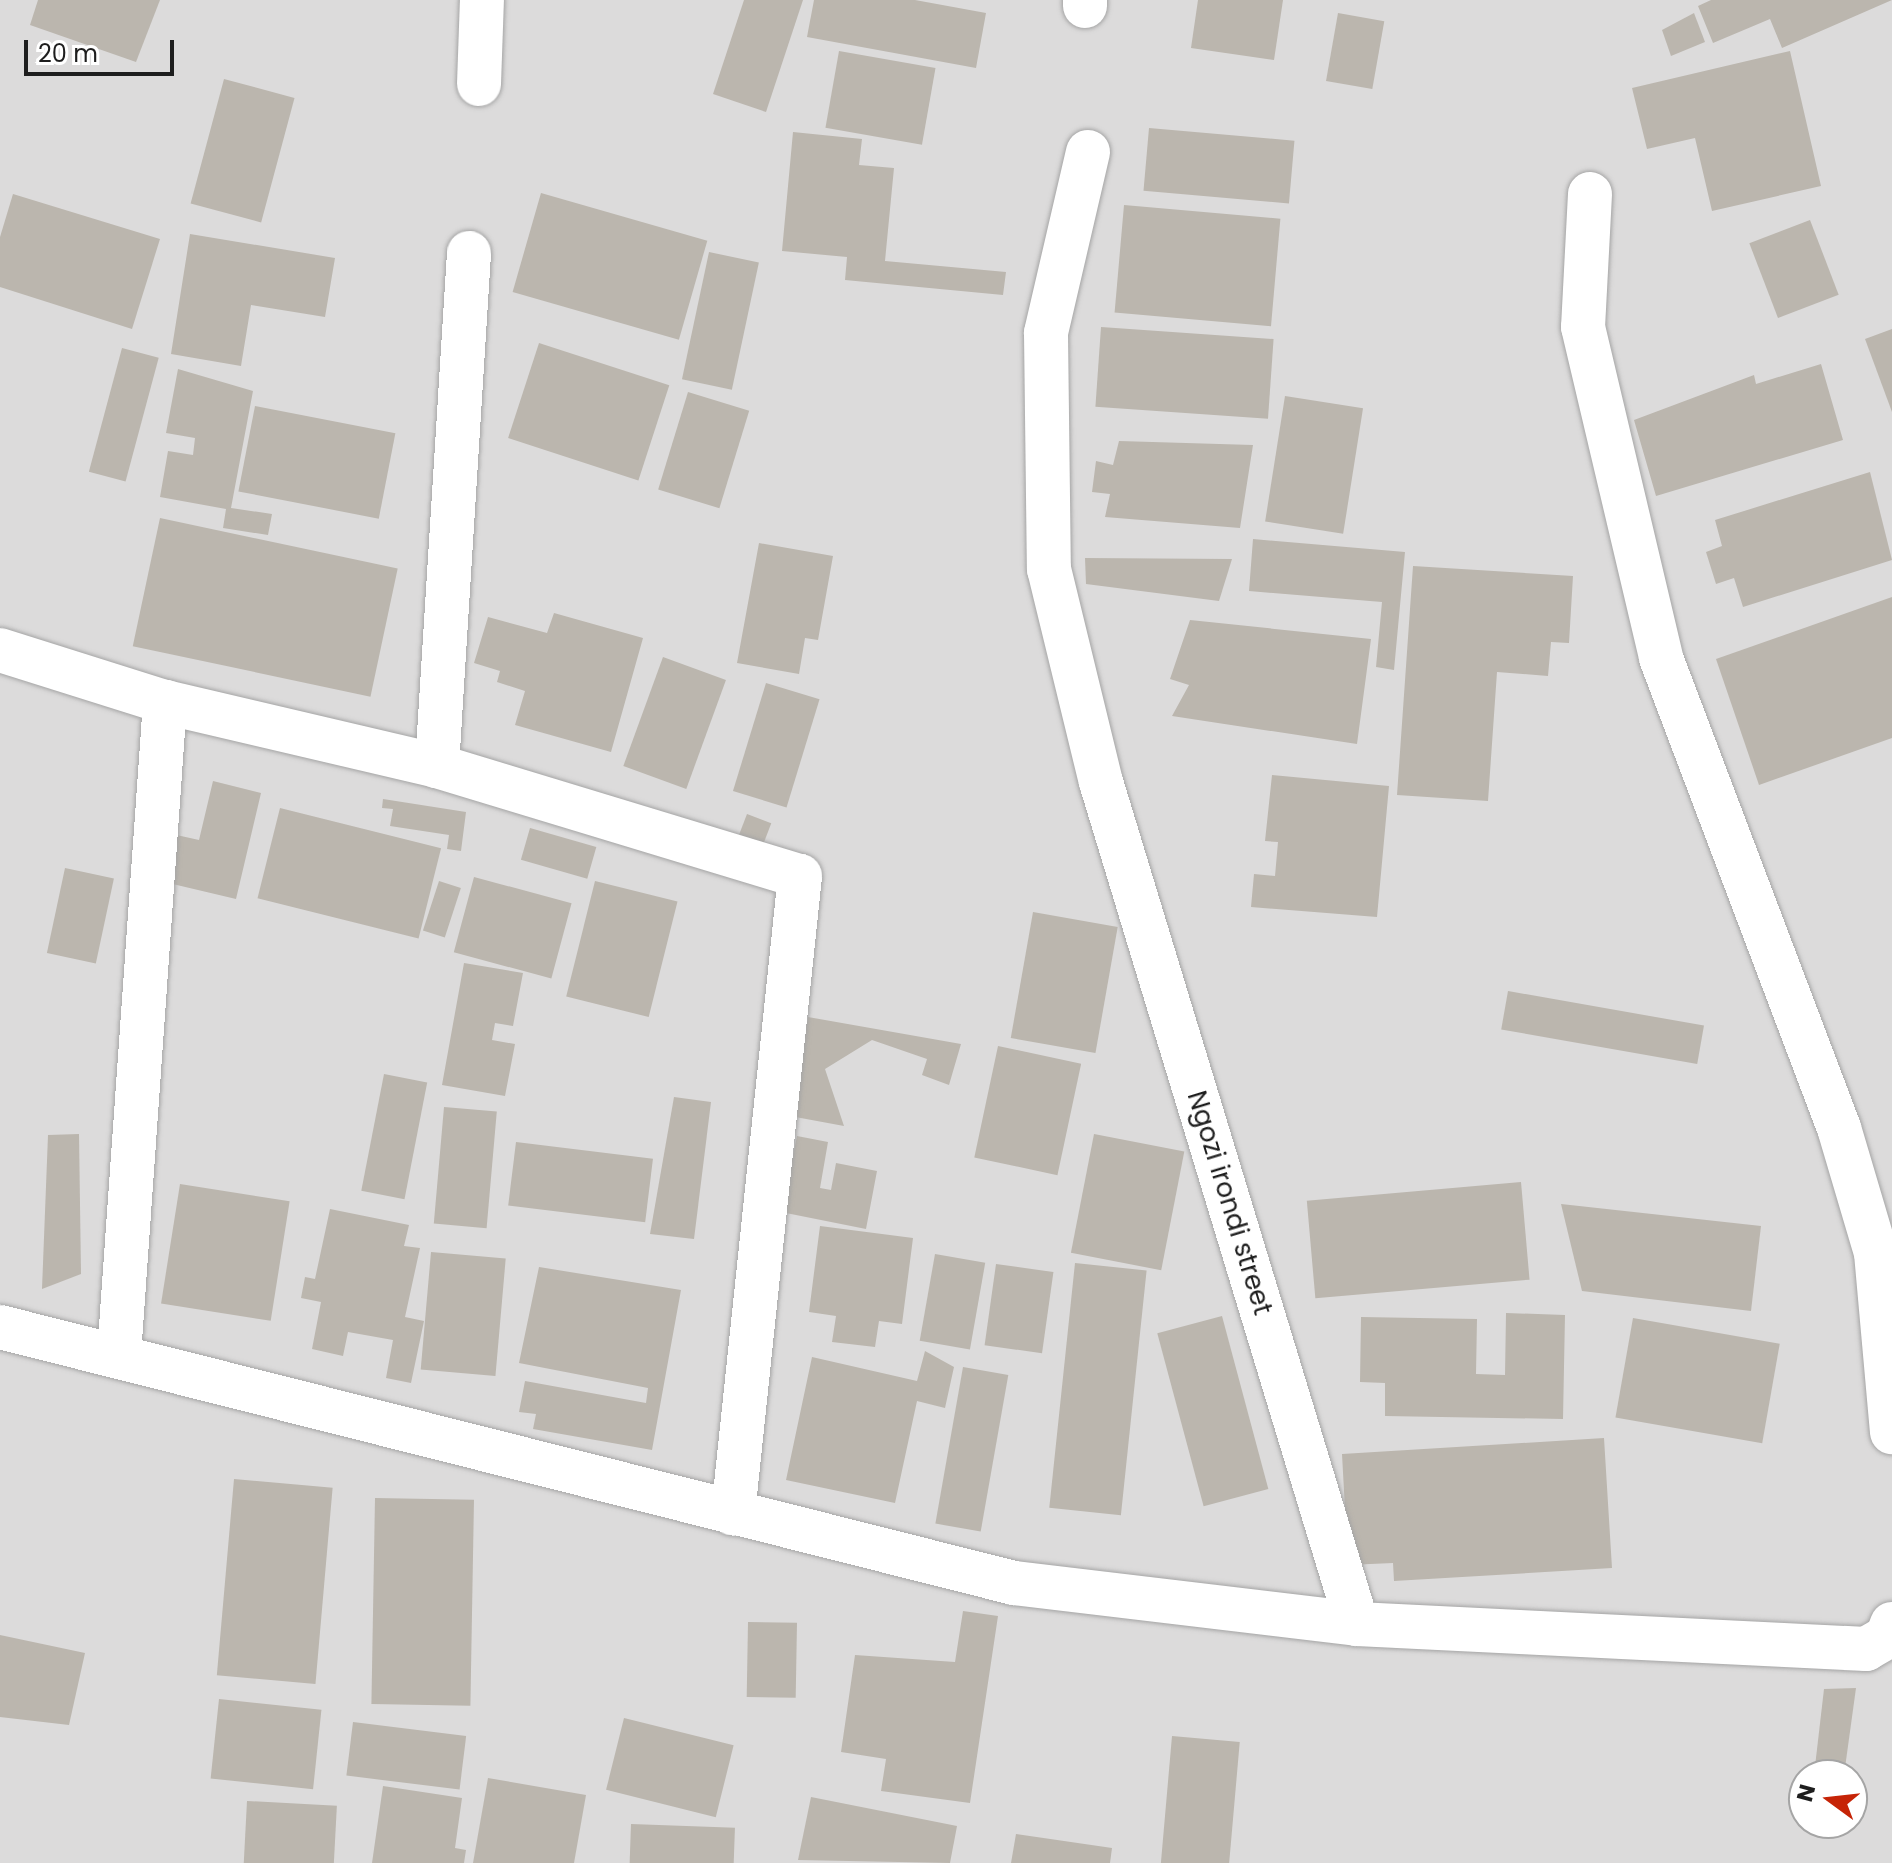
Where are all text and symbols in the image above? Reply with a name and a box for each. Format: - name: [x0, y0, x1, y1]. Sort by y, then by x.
- scale bar: [28, 24, 178, 74]
- text: 20 m: [38, 37, 98, 70]
- street label: Ngozi irondi street: [1180, 1087, 1278, 1319]
- north arrow: [1788, 1759, 1868, 1839]
- text: N: [1789, 1781, 1823, 1805]

